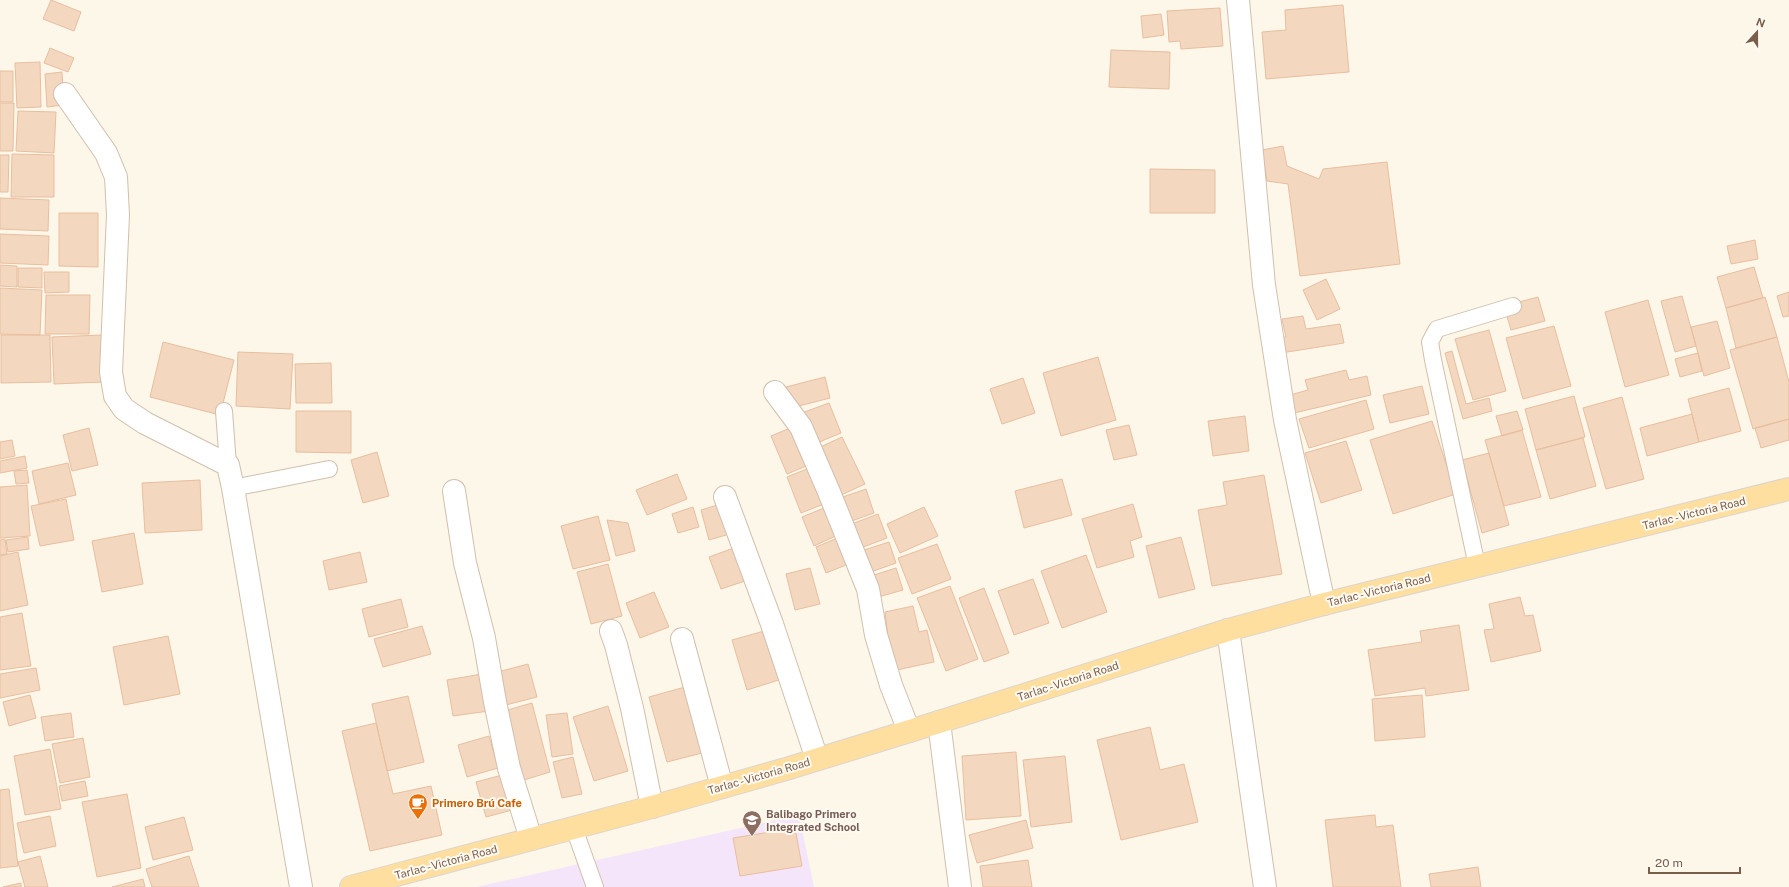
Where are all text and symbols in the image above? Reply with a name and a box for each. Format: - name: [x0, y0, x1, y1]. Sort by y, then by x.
- north arrow: [1737, 12, 1777, 52]
- text: N: [1754, 16, 1767, 30]
- street label: Tarlac - Victoria Road: [1641, 494, 1747, 532]
- street label: Tarlac - Victoria Road: [1326, 571, 1432, 609]
- street label: Tarlac - Victoria Road: [1016, 659, 1120, 703]
- street label: Tarlac - Victoria Road: [707, 756, 811, 796]
- cafe icon: Primero Brú Cafe: [407, 792, 429, 820]
- place label: Primero Brú Cafe: [432, 797, 522, 809]
- place label: Balibago Primero Integrated School: [766, 808, 860, 833]
- school or university icon: Balibago Primero Integrated School: [741, 809, 763, 837]
- street label: Tarlac - Victoria Road: [393, 843, 499, 881]
- scale bar: [1649, 849, 1740, 875]
- text: 20 m: [1655, 856, 1683, 870]

